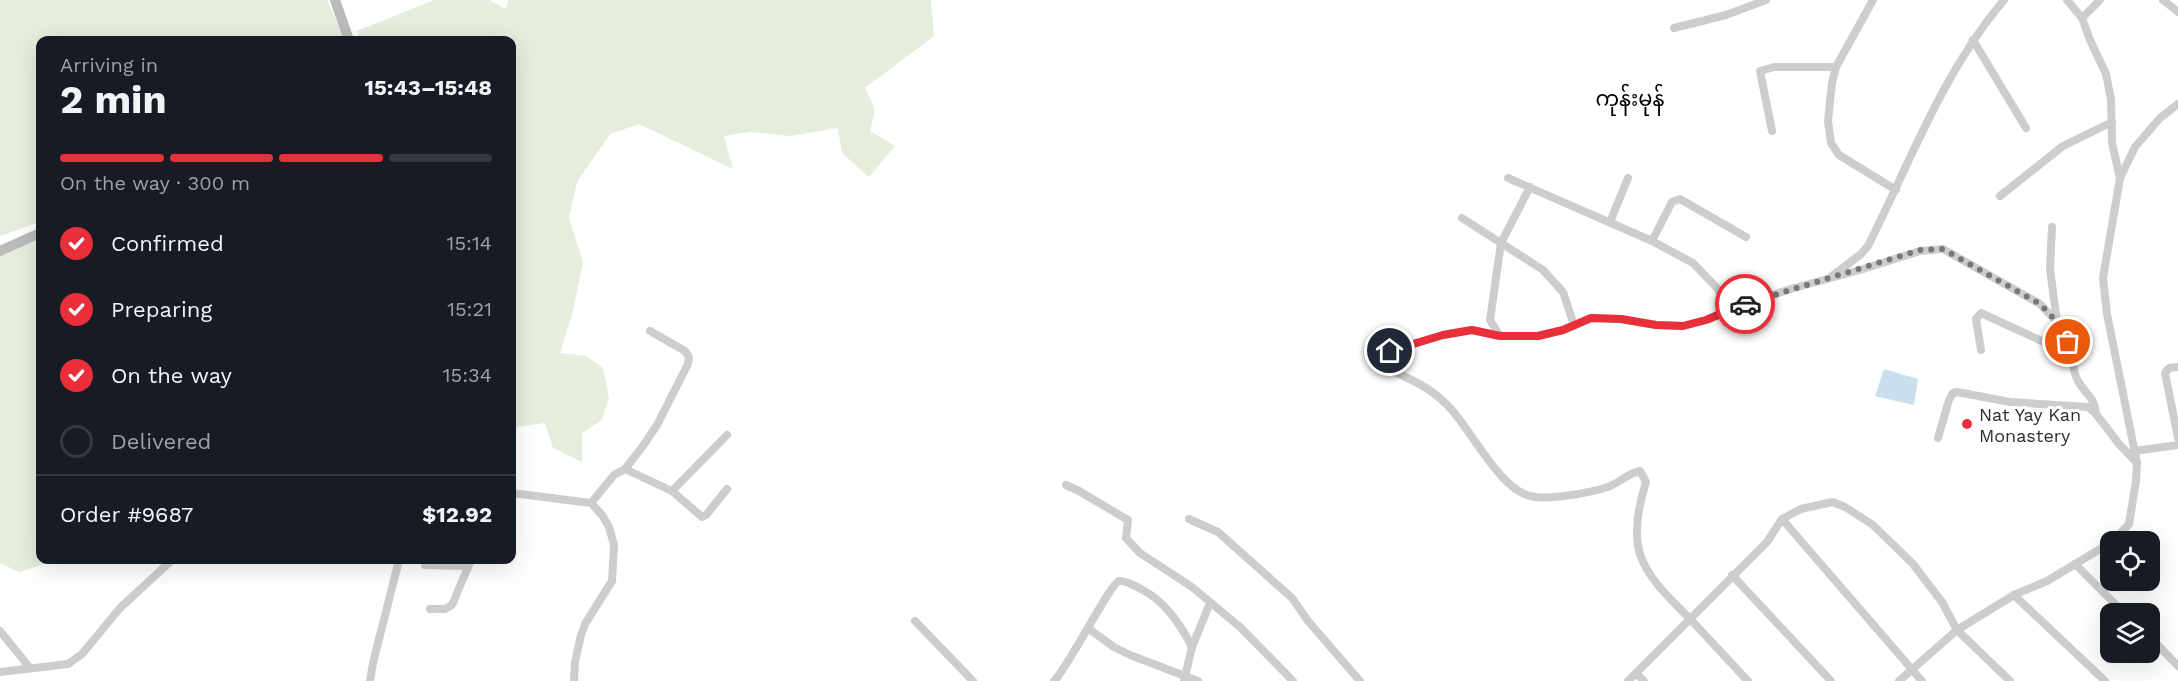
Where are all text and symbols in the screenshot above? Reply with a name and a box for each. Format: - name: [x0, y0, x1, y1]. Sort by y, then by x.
- text: Arriving in: [60, 53, 158, 77]
- text: 15:43–15:48: [364, 75, 492, 100]
- text: 2 min: [60, 77, 167, 122]
- district label: ကုန်းမုန်: [1595, 83, 1665, 116]
- text: On the way · 300 m: [60, 171, 250, 195]
- icon: check: [60, 227, 93, 260]
- text: Confirmed: [111, 231, 224, 256]
- text: 15:14: [447, 231, 492, 255]
- courier: [1715, 274, 1775, 334]
- icon: car: [1729, 288, 1762, 321]
- icon: check: [60, 293, 93, 326]
- text: Preparing: [111, 297, 212, 322]
- text: 15:21: [447, 297, 492, 321]
- pin: [2042, 316, 2093, 367]
- pin: [1364, 325, 1415, 376]
- icon: bag: [2051, 325, 2084, 358]
- icon: home: [1373, 334, 1406, 367]
- icon: check: [60, 359, 93, 392]
- text: On the way: [111, 363, 232, 388]
- text: 15:34: [443, 363, 492, 387]
- place label: Nat Yay Kan Monastery: [1979, 404, 2081, 446]
- marker: Nat Yay Kan Monastery: [1960, 417, 1974, 431]
- text: Delivered: [111, 429, 211, 454]
- text: Order #9687: [60, 502, 193, 527]
- text: $12.92: [422, 502, 492, 527]
- map controls: [2100, 531, 2160, 663]
- button: locate: [2100, 531, 2160, 591]
- button: layers: [2100, 603, 2160, 663]

